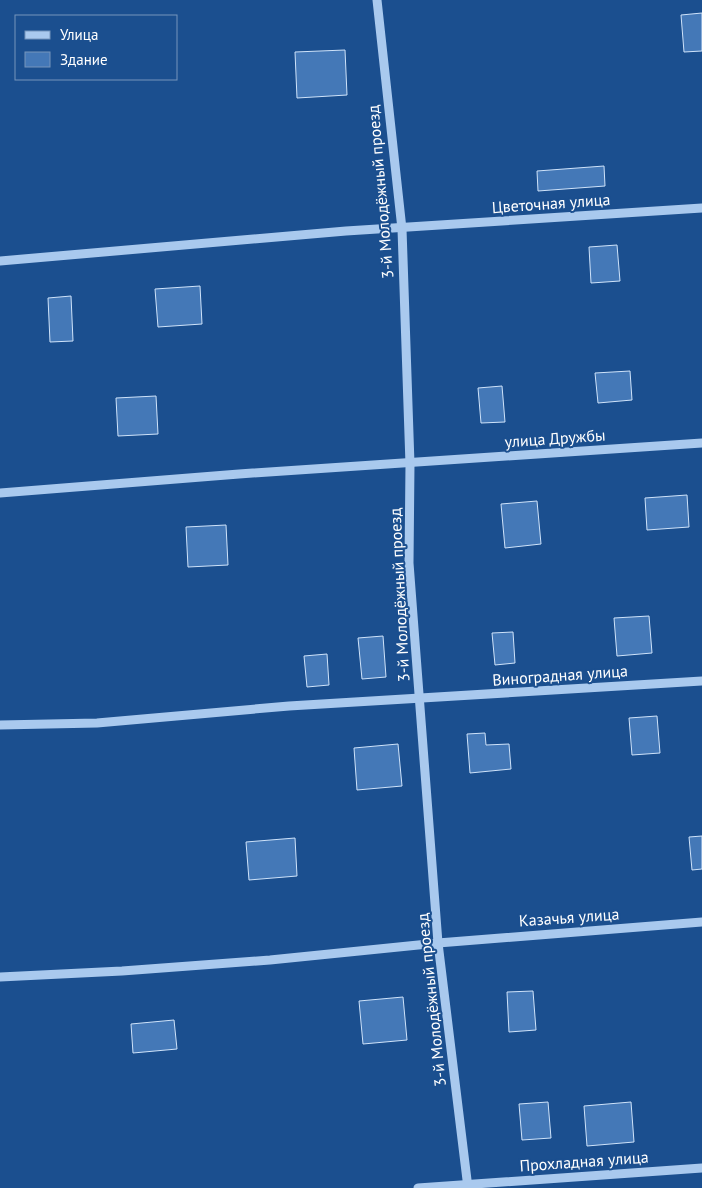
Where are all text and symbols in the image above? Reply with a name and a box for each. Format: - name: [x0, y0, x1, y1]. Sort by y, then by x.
- legend: [15, 15, 178, 80]
- text: Улица: [60, 25, 98, 44]
- text: Здание: [60, 50, 108, 69]
- street label: 3-й Молодёжный проезд: [362, 104, 398, 280]
- street label: Цветочная улица: [491, 189, 611, 217]
- street label: улица Дружбы: [504, 425, 606, 451]
- street label: 3-й Молодёжный проезд: [384, 507, 414, 683]
- street label: Виноградная улица: [492, 660, 628, 690]
- street label: Казачья улица: [518, 904, 620, 930]
- street label: 3-й Молодёжный проезд: [412, 912, 450, 1088]
- street label: Прохладная улица: [519, 1147, 649, 1175]

